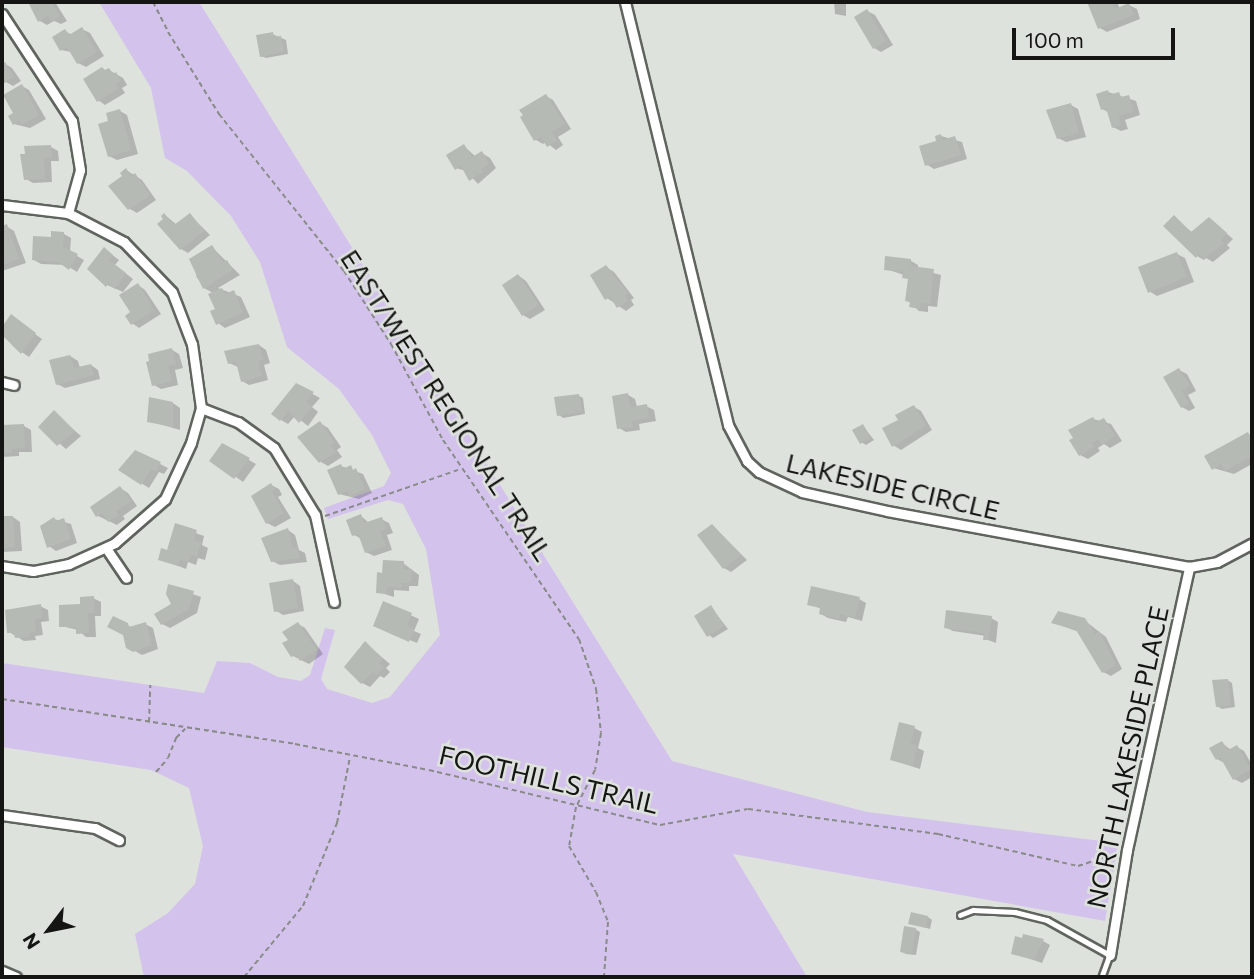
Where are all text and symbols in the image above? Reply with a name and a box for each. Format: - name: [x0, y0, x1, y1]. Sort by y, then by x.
- scale bar: [1016, 14, 1179, 58]
- text: 100 m: [1025, 27, 1084, 52]
- street label: EAST/WEST REGIONAL TRAIL: [335, 244, 559, 566]
- street label: LAKESIDE CIRCLE: [783, 446, 1003, 526]
- street label: NORTH LAKESIDE PLACE: [1080, 603, 1174, 911]
- street label: FOOTHILLS TRAIL: [436, 739, 662, 819]
- north arrow: [14, 895, 84, 965]
- text: N: [17, 929, 44, 954]

